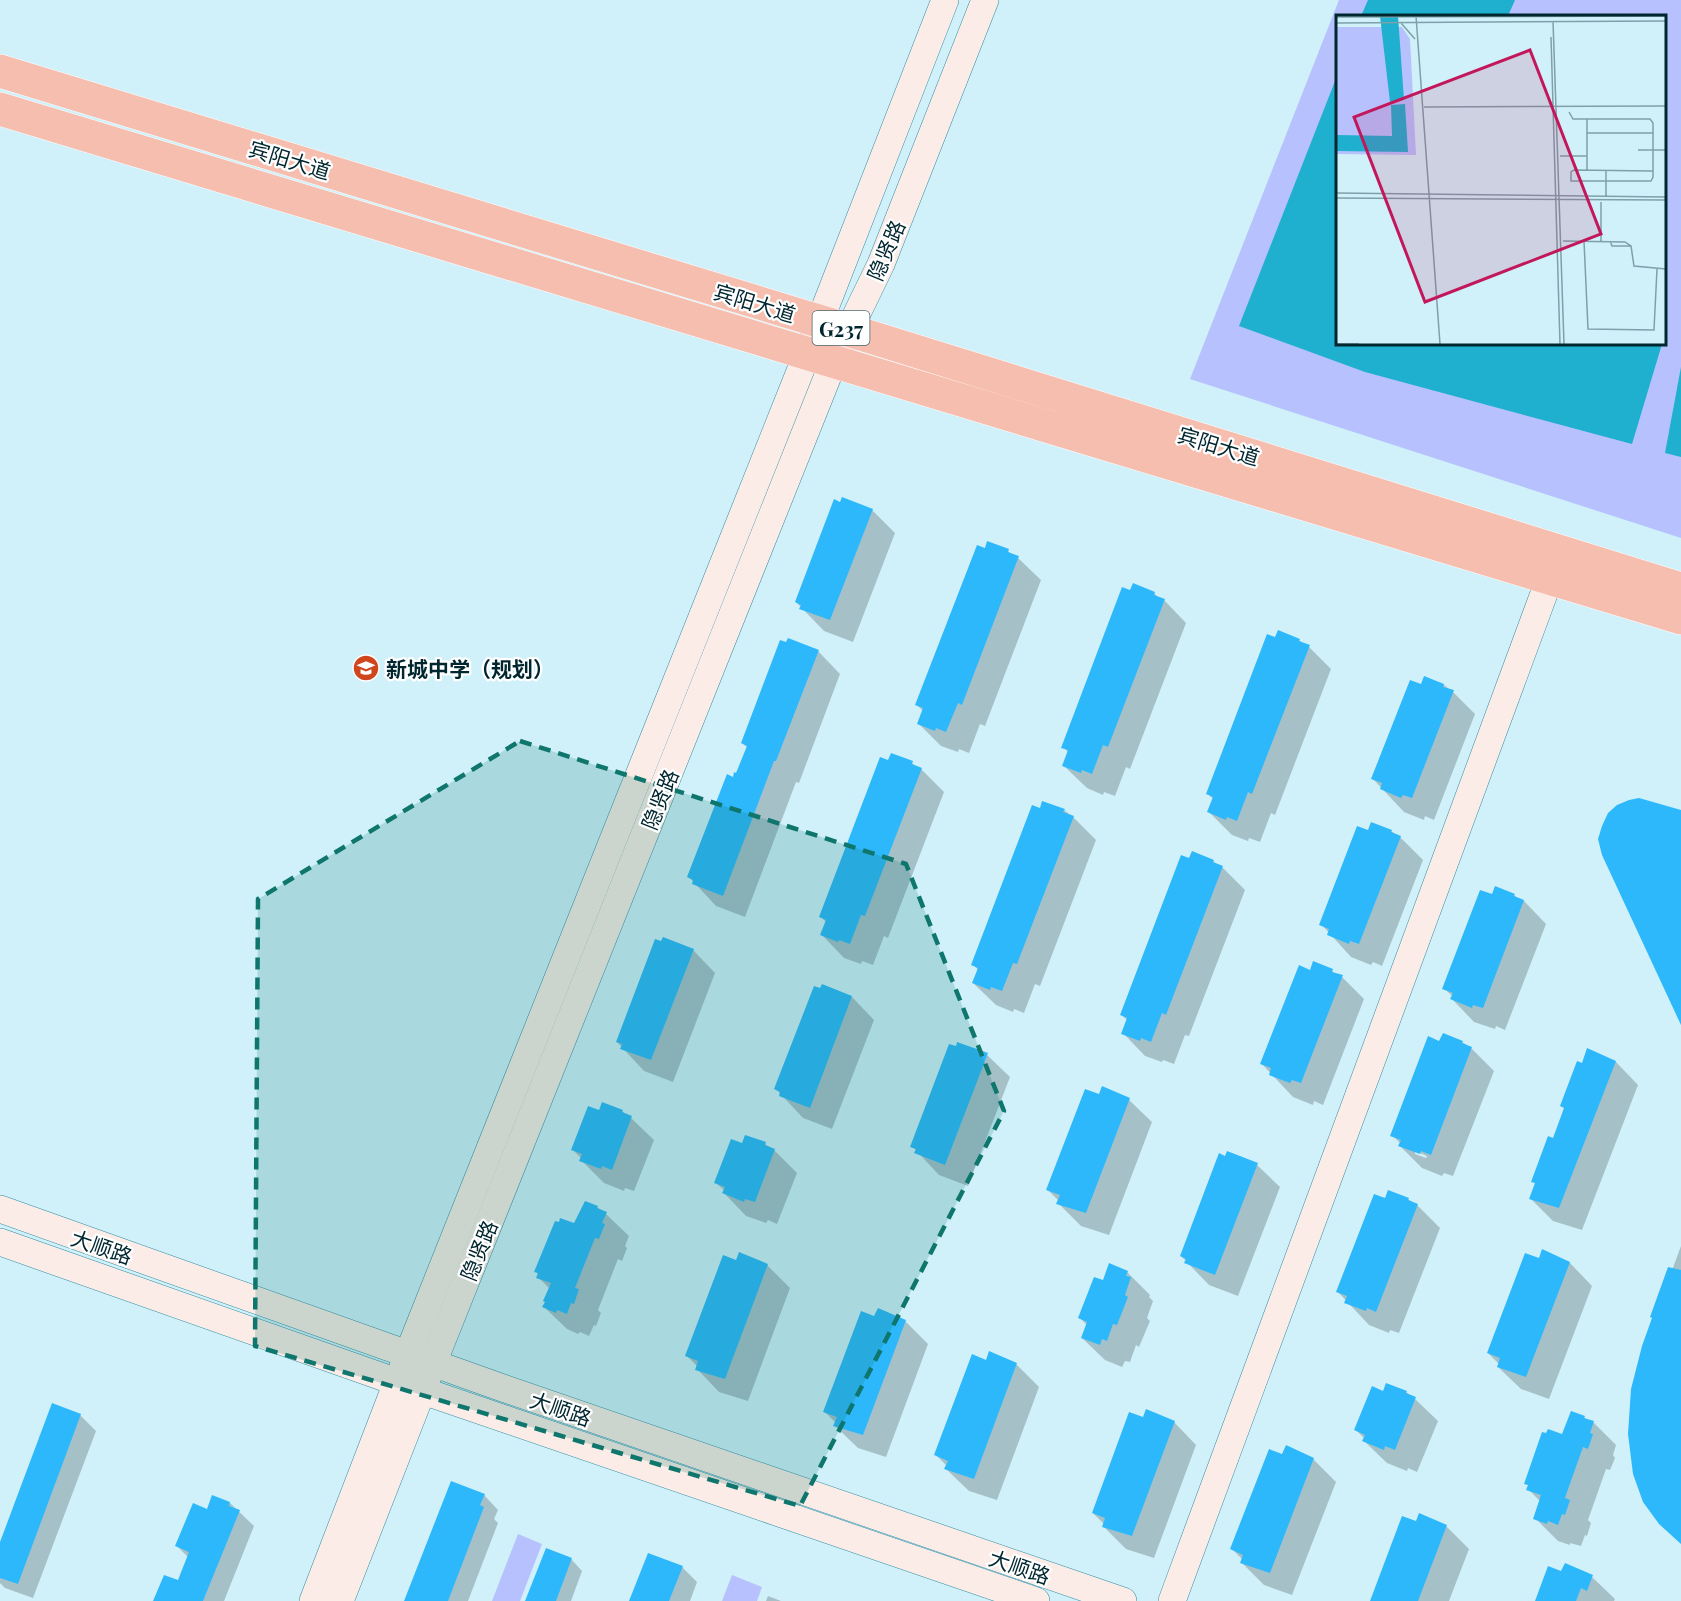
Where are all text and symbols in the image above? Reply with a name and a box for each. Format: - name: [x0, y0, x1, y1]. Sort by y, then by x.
- inset map: [1336, 15, 1666, 345]
- street label: 宾阳大道: [246, 133, 334, 185]
- street label: 隐贤路: [860, 216, 910, 284]
- street label: 宾阳大道: [711, 276, 799, 328]
- road number: G237: [812, 311, 870, 345]
- street label: 宾阳大道: [1175, 419, 1263, 471]
- school or university icon: 新城中学（规划）: [351, 653, 381, 683]
- place label: 新城中学（规划）: [386, 654, 554, 682]
- street label: 隐贤路: [634, 765, 684, 833]
- street label: 隐贤路: [453, 1216, 503, 1284]
- street label: 大顺路: [68, 1223, 136, 1269]
- street label: 大顺路: [527, 1385, 595, 1431]
- street label: 大顺路: [986, 1543, 1054, 1589]

